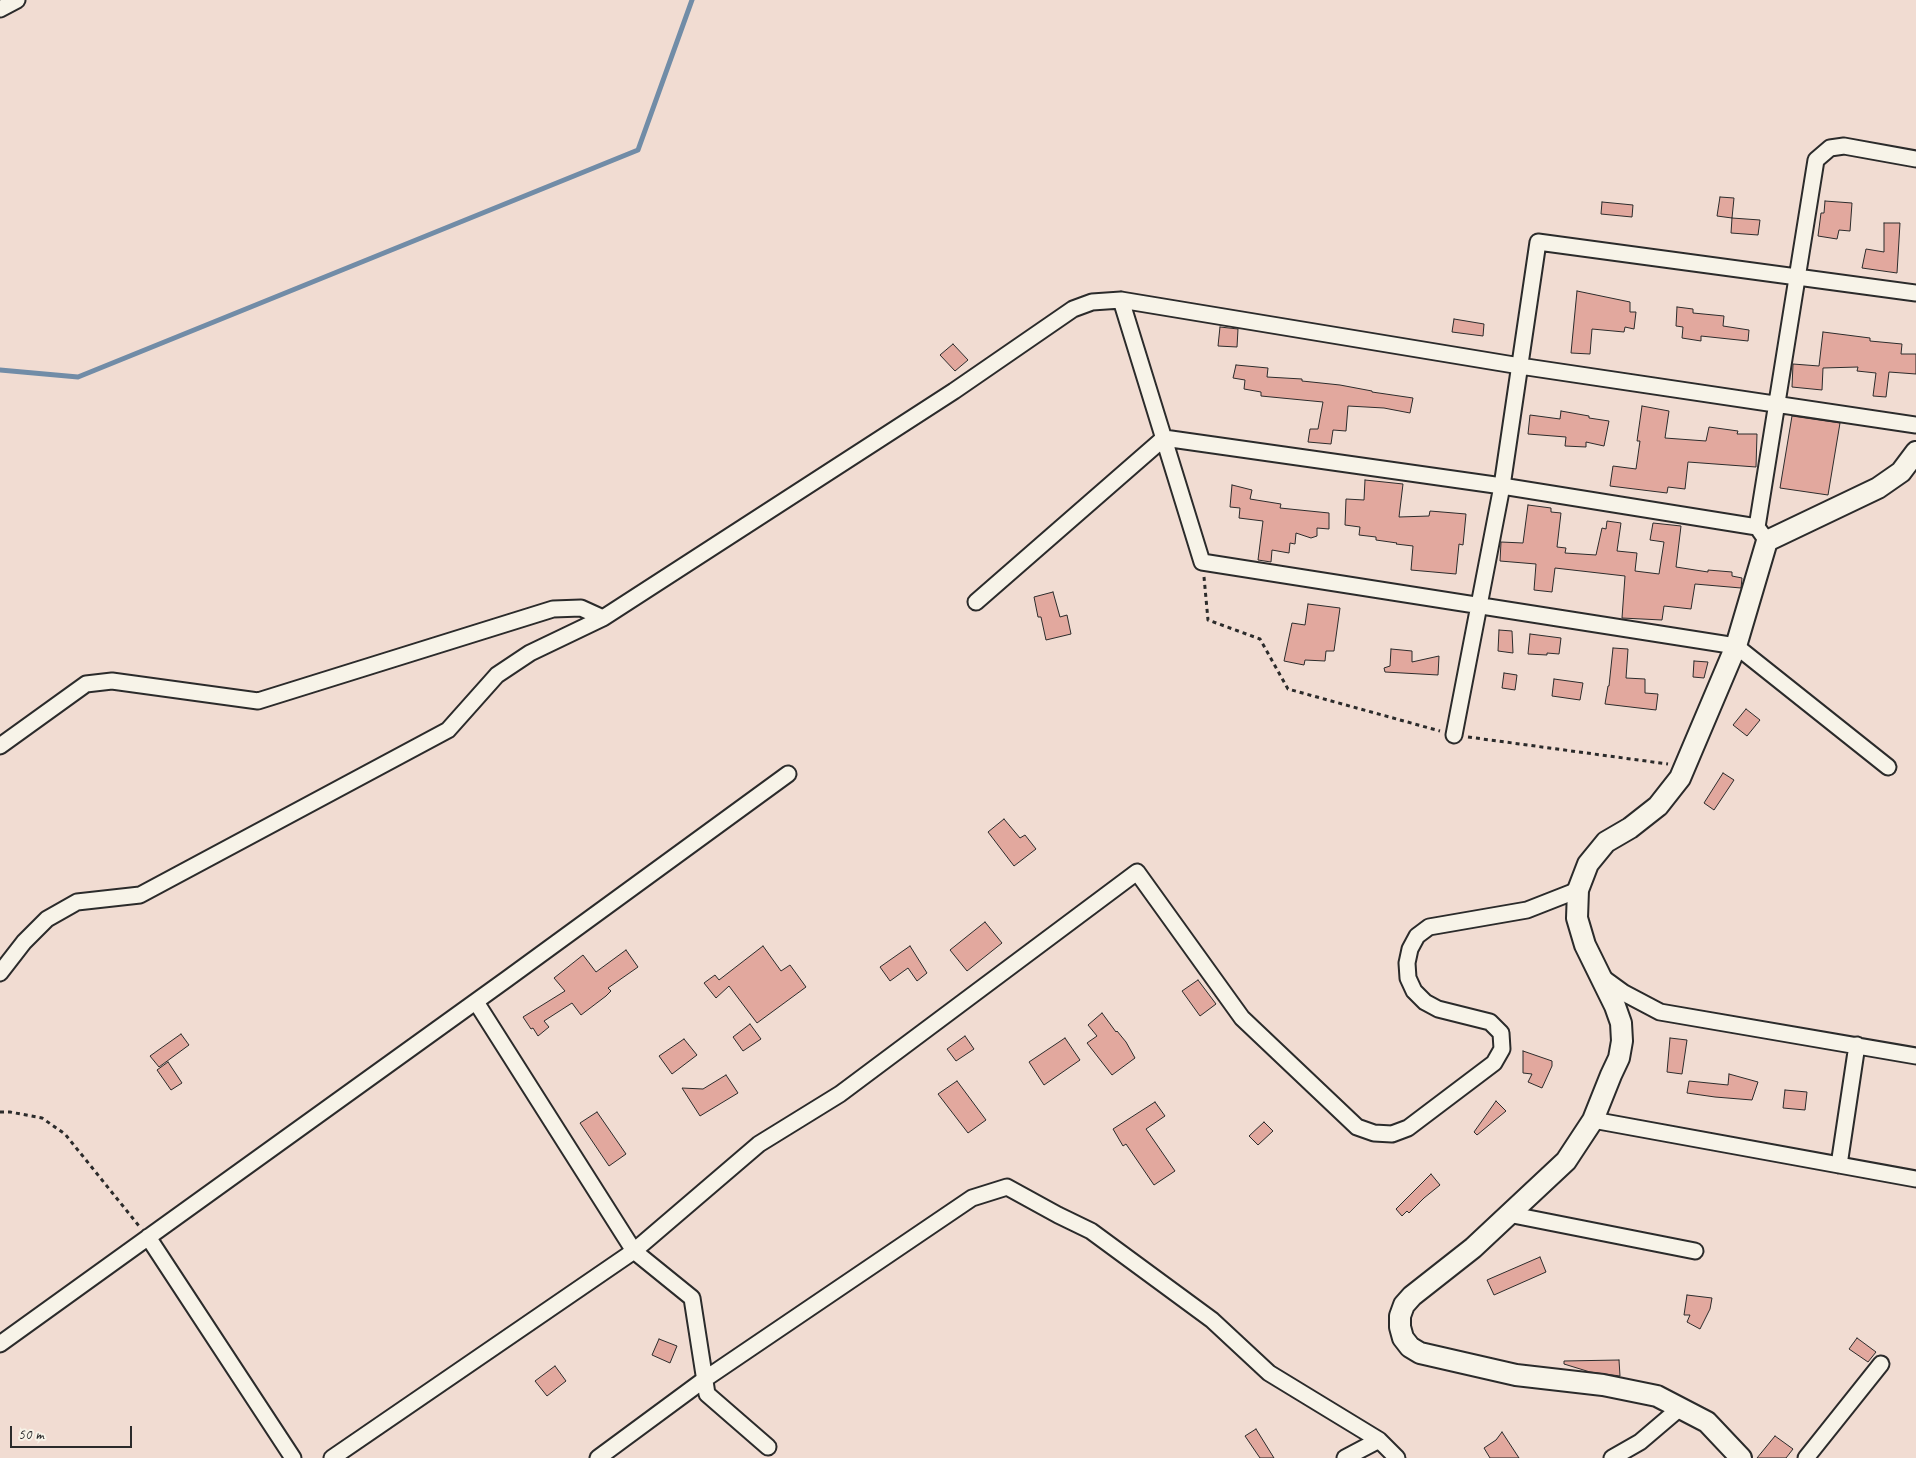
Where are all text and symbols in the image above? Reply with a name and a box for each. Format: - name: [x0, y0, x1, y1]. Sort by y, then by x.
- scale bar: [12, 1416, 135, 1448]
- text: 50 m: [18, 1425, 44, 1444]

